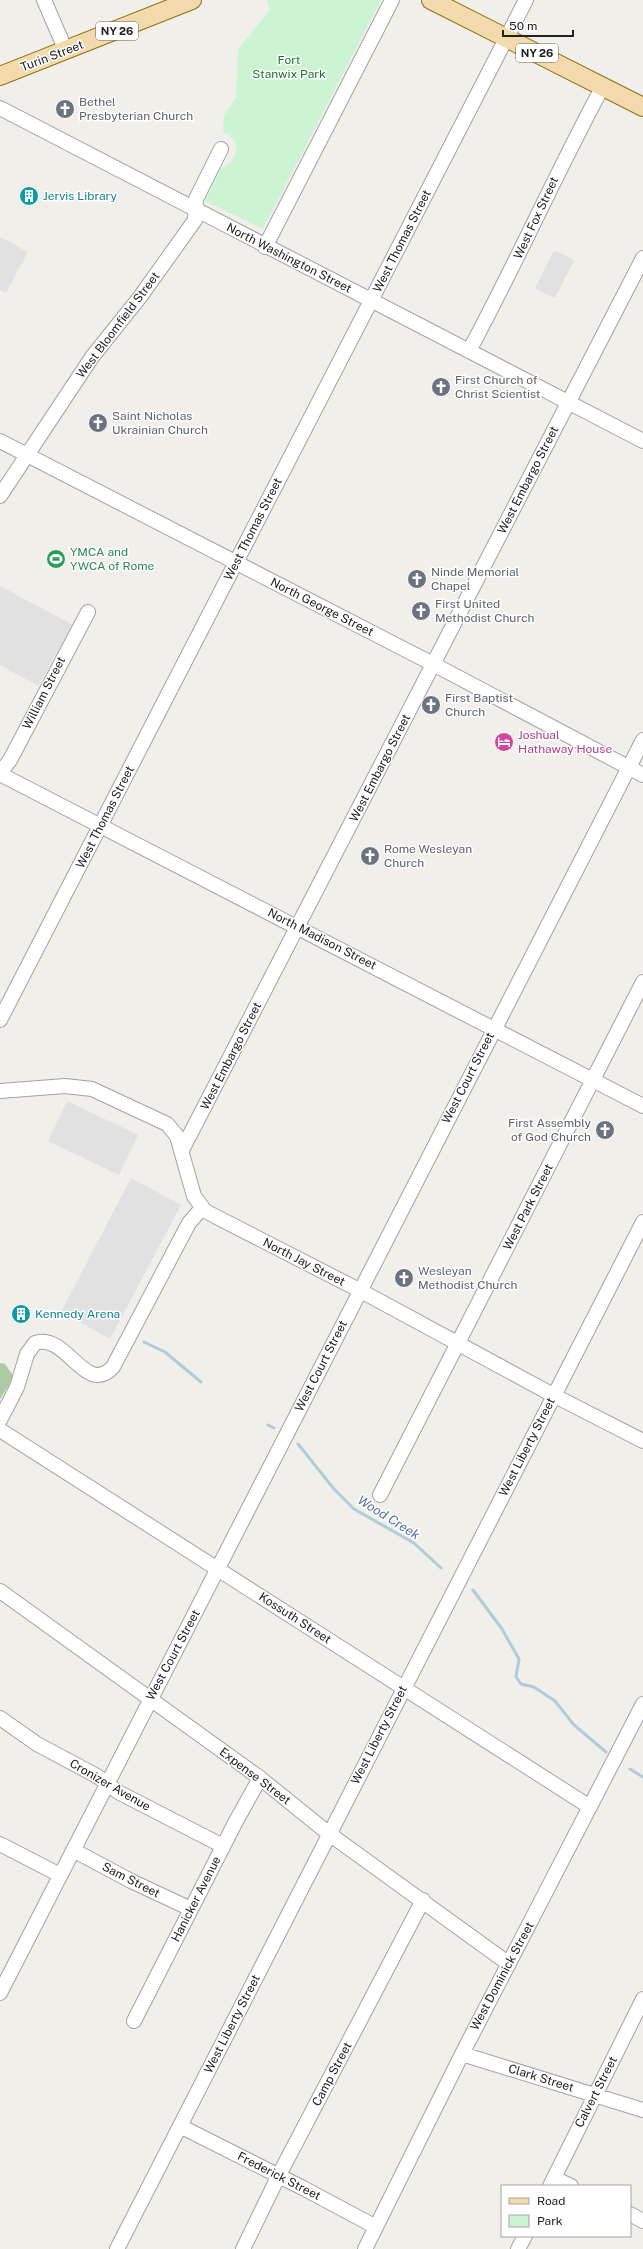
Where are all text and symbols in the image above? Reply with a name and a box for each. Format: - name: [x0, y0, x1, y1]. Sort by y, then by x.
- scale bar: [503, 12, 573, 38]
- text: 50 m: [509, 19, 537, 33]
- road number: NY 26: [96, 22, 138, 40]
- street label: Turin Street: [19, 37, 86, 74]
- road number: NY 26: [516, 44, 558, 62]
- park label: Fort Stanwix Park: [252, 53, 326, 81]
- place label: Bethel Presbyterian Church: [79, 95, 193, 123]
- church icon: Bethel Presbyterian Church: [54, 98, 76, 120]
- street label: West Fox Street: [511, 174, 561, 261]
- building icon: Jervis Library: [18, 185, 40, 207]
- street label: West Thomas Street: [370, 187, 434, 294]
- place label: Jervis Library: [43, 189, 117, 203]
- street label: North Washington Street: [224, 220, 354, 296]
- street label: West Bloomfield Street: [74, 269, 163, 381]
- place label: First Church of Christ Scientist: [455, 373, 541, 401]
- church icon: First Church of Christ Scientist: [430, 376, 452, 398]
- place label: Saint Nicholas Ukrainian Church: [112, 409, 208, 437]
- church icon: Saint Nicholas Ukrainian Church: [87, 412, 109, 434]
- street label: West Embargo Street: [495, 424, 561, 536]
- street label: West Thomas Street: [221, 475, 285, 582]
- place label: YMCA and YWCA of Rome: [70, 545, 155, 573]
- sports icon: YMCA and YWCA of Rome: [45, 548, 67, 570]
- place label: Ninde Memorial Chapel: [431, 565, 520, 593]
- church icon: Ninde Memorial Chapel: [406, 568, 428, 590]
- street label: North George Street: [268, 575, 376, 639]
- place label: First United Methodist Church: [435, 597, 534, 625]
- church icon: First United Methodist Church: [410, 600, 432, 622]
- street label: William Street: [20, 654, 68, 732]
- place label: First Baptist Church: [445, 691, 513, 719]
- church icon: First Baptist Church: [420, 694, 442, 716]
- street label: West Embargo Street: [347, 712, 413, 824]
- place label: Joshual Hathaway House: [518, 728, 612, 756]
- hotel icon: Joshual Hathaway House: [493, 731, 515, 753]
- street label: West Thomas Street: [73, 763, 137, 870]
- place label: Rome Wesleyan Church: [384, 842, 472, 870]
- church icon: Rome Wesleyan Church: [359, 845, 381, 867]
- street label: North Madison Street: [265, 906, 379, 973]
- street label: West Embargo Street: [198, 1000, 264, 1112]
- street label: West Court Street: [439, 1030, 497, 1126]
- place label: First Assembly of God Church: [508, 1116, 592, 1144]
- church icon: First Assembly of God Church: [594, 1119, 616, 1141]
- street label: West Park Street: [500, 1161, 556, 1252]
- street label: North Jay Street: [261, 1235, 348, 1289]
- place label: Wesleyan Methodist Church: [418, 1264, 517, 1292]
- church icon: Wesleyan Methodist Church: [393, 1267, 415, 1289]
- building icon: Kennedy Arena: [10, 1303, 32, 1325]
- place label: Kennedy Arena: [35, 1307, 120, 1321]
- street label: West Court Street: [292, 1318, 350, 1414]
- street label: West Liberty Street: [496, 1395, 558, 1499]
- water label: Wood Creek: [355, 1492, 423, 1542]
- street label: Kossuth Street: [256, 1589, 334, 1647]
- street label: West Court Street: [143, 1607, 203, 1703]
- street label: West Liberty Street: [348, 1683, 410, 1787]
- street label: Expense Street: [217, 1745, 294, 1808]
- street label: Cronizer Avenue: [67, 1756, 153, 1814]
- street label: Hanicker Avenue: [168, 1854, 224, 1944]
- street label: Sam Street: [100, 1859, 163, 1901]
- street label: West Dominick Street: [467, 1919, 537, 2033]
- street label: West Liberty Street: [201, 1972, 263, 2076]
- street label: Camp Street: [309, 2039, 355, 2108]
- street label: Calvert Street: [572, 2054, 620, 2130]
- street label: Clark Street: [506, 2061, 576, 2095]
- street label: Frederick Street: [235, 2149, 323, 2203]
- legend: [501, 2185, 631, 2237]
- text: Road: [537, 2194, 565, 2208]
- text: Park: [537, 2214, 563, 2228]

